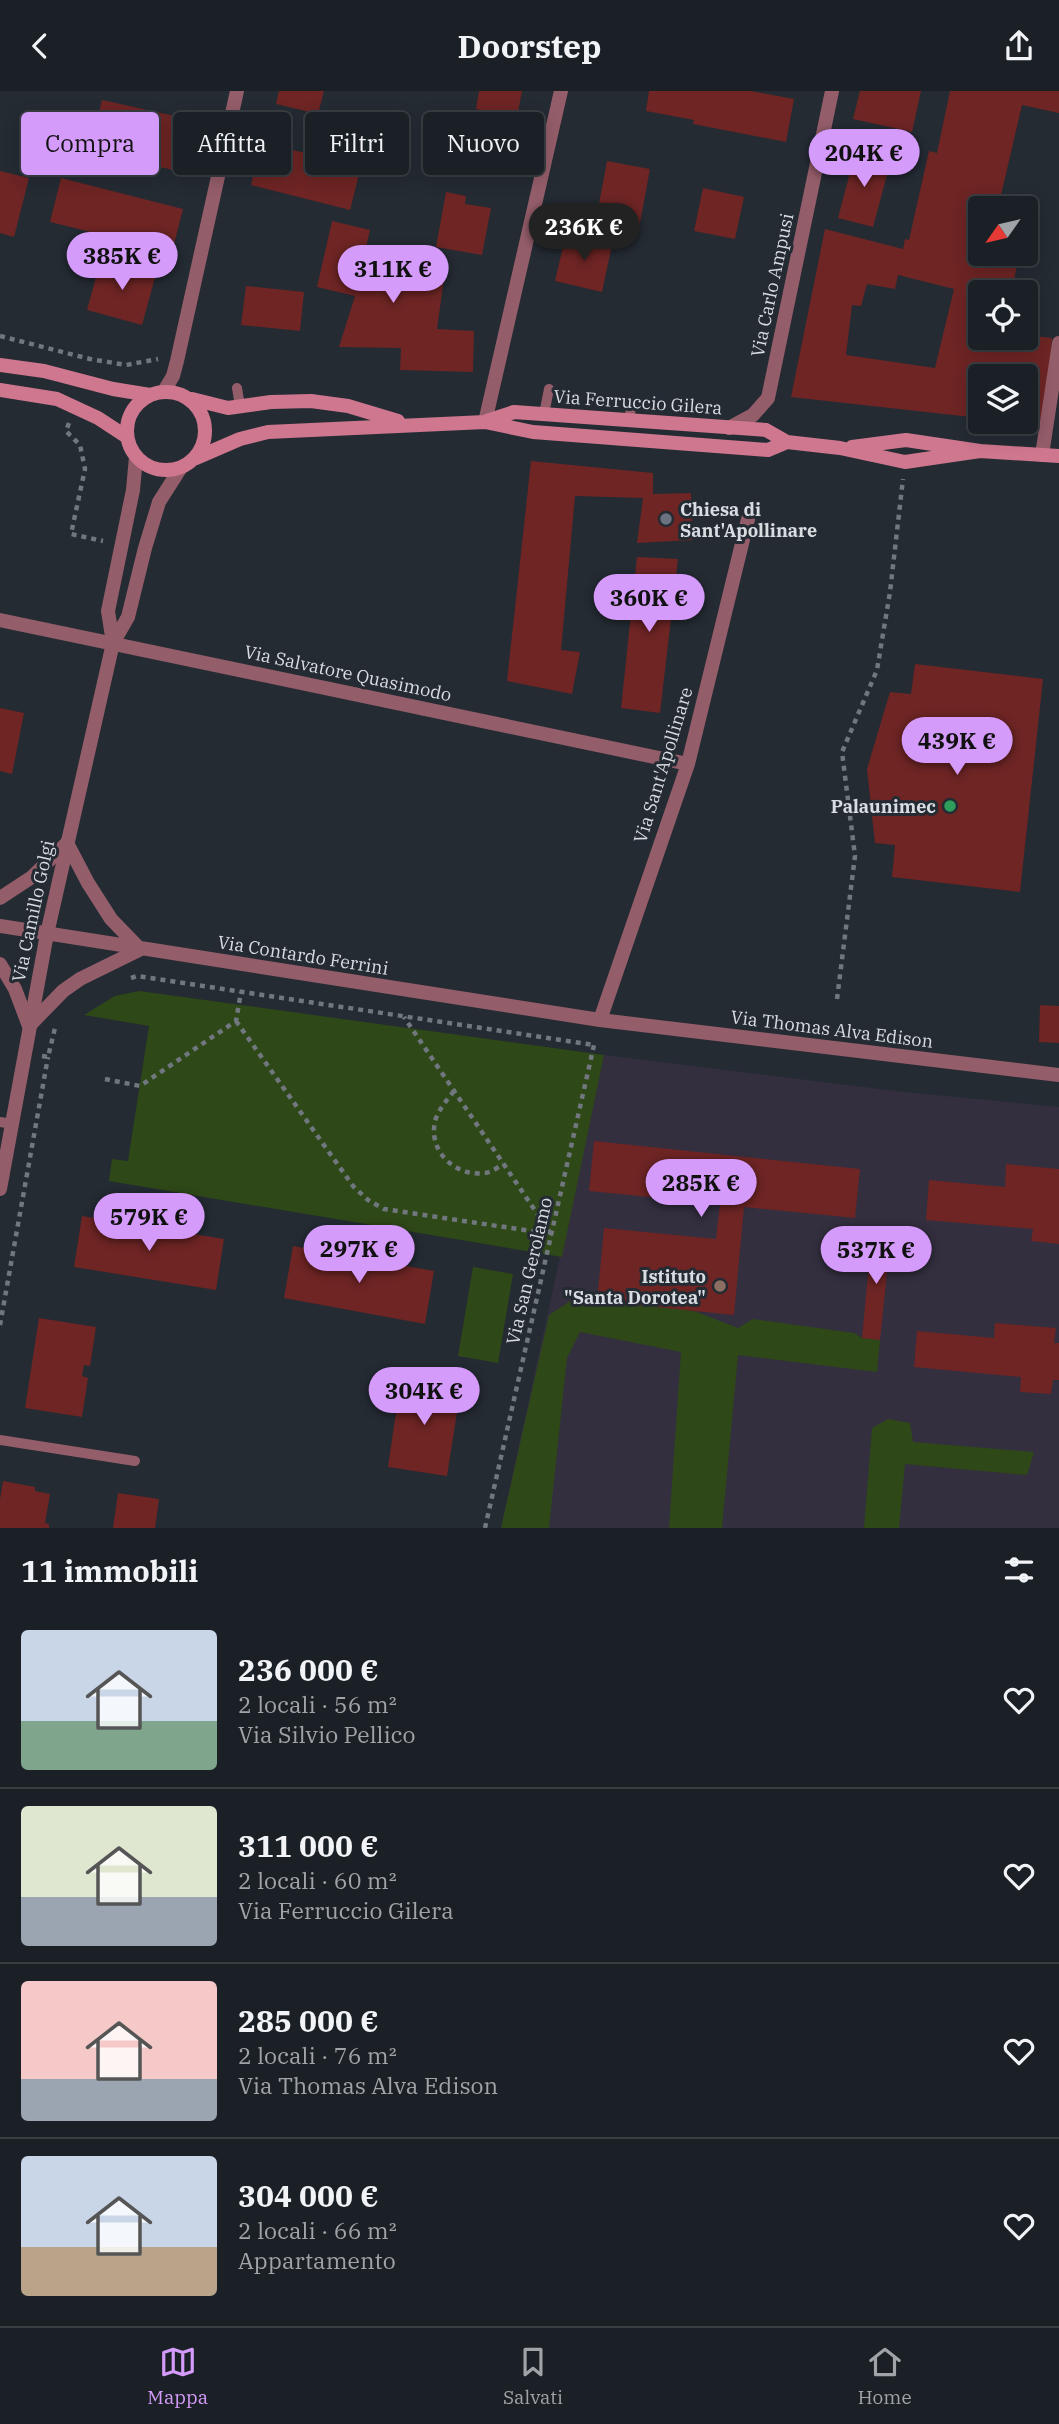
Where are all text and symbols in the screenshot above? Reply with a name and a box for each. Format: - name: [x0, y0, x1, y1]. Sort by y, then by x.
- text: Doorstep: [458, 25, 601, 67]
- icon: back: [21, 27, 59, 65]
- icon: share: [1000, 27, 1038, 65]
- chip: Compra: [21, 112, 159, 175]
- chip: Affitta: [173, 112, 291, 175]
- chip: Filtri: [305, 112, 409, 175]
- chip: Nuovo: [423, 112, 544, 175]
- pin: 204K €: [807, 129, 921, 189]
- text: 204K €: [825, 137, 903, 167]
- north arrow: [968, 196, 1038, 266]
- map controls: [968, 196, 1038, 434]
- pin: 236K €: [527, 204, 641, 263]
- text: 236K €: [545, 211, 623, 241]
- street label: Via Carlo Ampusi: [746, 211, 799, 359]
- pin: 385K €: [65, 233, 179, 292]
- text: 385K €: [83, 240, 161, 270]
- pin: 311K €: [336, 245, 450, 305]
- text: 311K €: [354, 253, 432, 283]
- button: locate: [968, 280, 1038, 350]
- button: layers: [968, 364, 1038, 434]
- street label: Via Ferruccio Gilera: [553, 385, 723, 419]
- place label: Chiesa di Sant'Apollinare: [680, 498, 817, 542]
- marker: Chiesa di Sant'Apollinare: [658, 511, 674, 527]
- pin: 360K €: [592, 575, 706, 634]
- text: 360K €: [610, 582, 688, 612]
- street label: Via Salvatore Quasimodo: [242, 640, 454, 706]
- street label: Via Sant'Apollinare: [628, 684, 698, 846]
- pin: 439K €: [900, 717, 1014, 777]
- text: 439K €: [918, 725, 996, 755]
- place label: Palaunimec: [831, 795, 936, 818]
- marker: Palaunimec: [942, 798, 958, 814]
- street label: Via Camillo Golgi: [7, 838, 59, 984]
- street label: Via Contardo Ferrini: [216, 930, 390, 980]
- street label: Via Thomas Alva Edison: [730, 1005, 934, 1053]
- pin: 285K €: [644, 1159, 758, 1219]
- text: 285K €: [662, 1167, 740, 1197]
- pin: 579K €: [92, 1193, 206, 1253]
- street label: Via San Gerolamo: [501, 1195, 557, 1347]
- text: 579K €: [110, 1201, 188, 1231]
- pin: 297K €: [302, 1225, 416, 1285]
- pin: 537K €: [819, 1227, 933, 1286]
- text: 297K €: [320, 1233, 398, 1263]
- text: 537K €: [837, 1234, 915, 1264]
- place label: Istituto "Santa Dorotea": [564, 1265, 706, 1309]
- marker: Istituto "Santa Dorotea": [712, 1278, 728, 1294]
- pin: 304K €: [367, 1367, 481, 1427]
- text: 304K €: [385, 1375, 463, 1405]
- text: 11 immobili: [21, 1551, 198, 1590]
- icon: filters: [1000, 1551, 1038, 1589]
- text: 236 000 €: [238, 1650, 379, 1689]
- icon: home: [77, 1658, 161, 1742]
- icon: heart: [1000, 1681, 1038, 1719]
- text: 2 locali · 56 m²: [238, 1689, 397, 1719]
- text: Via Silvio Pellico: [238, 1719, 415, 1749]
- text: 311 000 €: [238, 1826, 379, 1865]
- icon: home: [77, 1834, 161, 1918]
- icon: heart: [1000, 1857, 1038, 1895]
- text: 2 locali · 60 m²: [238, 1865, 397, 1895]
- text: Via Ferruccio Gilera: [238, 1895, 454, 1925]
- text: 285 000 €: [238, 2001, 379, 2040]
- icon: home: [77, 2009, 161, 2093]
- icon: heart: [1000, 2032, 1038, 2070]
- text: 2 locali · 76 m²: [238, 2040, 397, 2070]
- text: Via Thomas Alva Edison: [238, 2070, 498, 2100]
- text: 304 000 €: [238, 2176, 379, 2215]
- icon: home: [77, 2184, 161, 2268]
- icon: heart: [1000, 2207, 1038, 2245]
- text: 2 locali · 66 m²: [238, 2215, 397, 2245]
- text: Appartamento: [238, 2245, 396, 2275]
- tab: Mappa: [147, 2343, 208, 2409]
- tab: Salvati: [503, 2343, 563, 2409]
- tab: Home: [858, 2343, 912, 2409]

